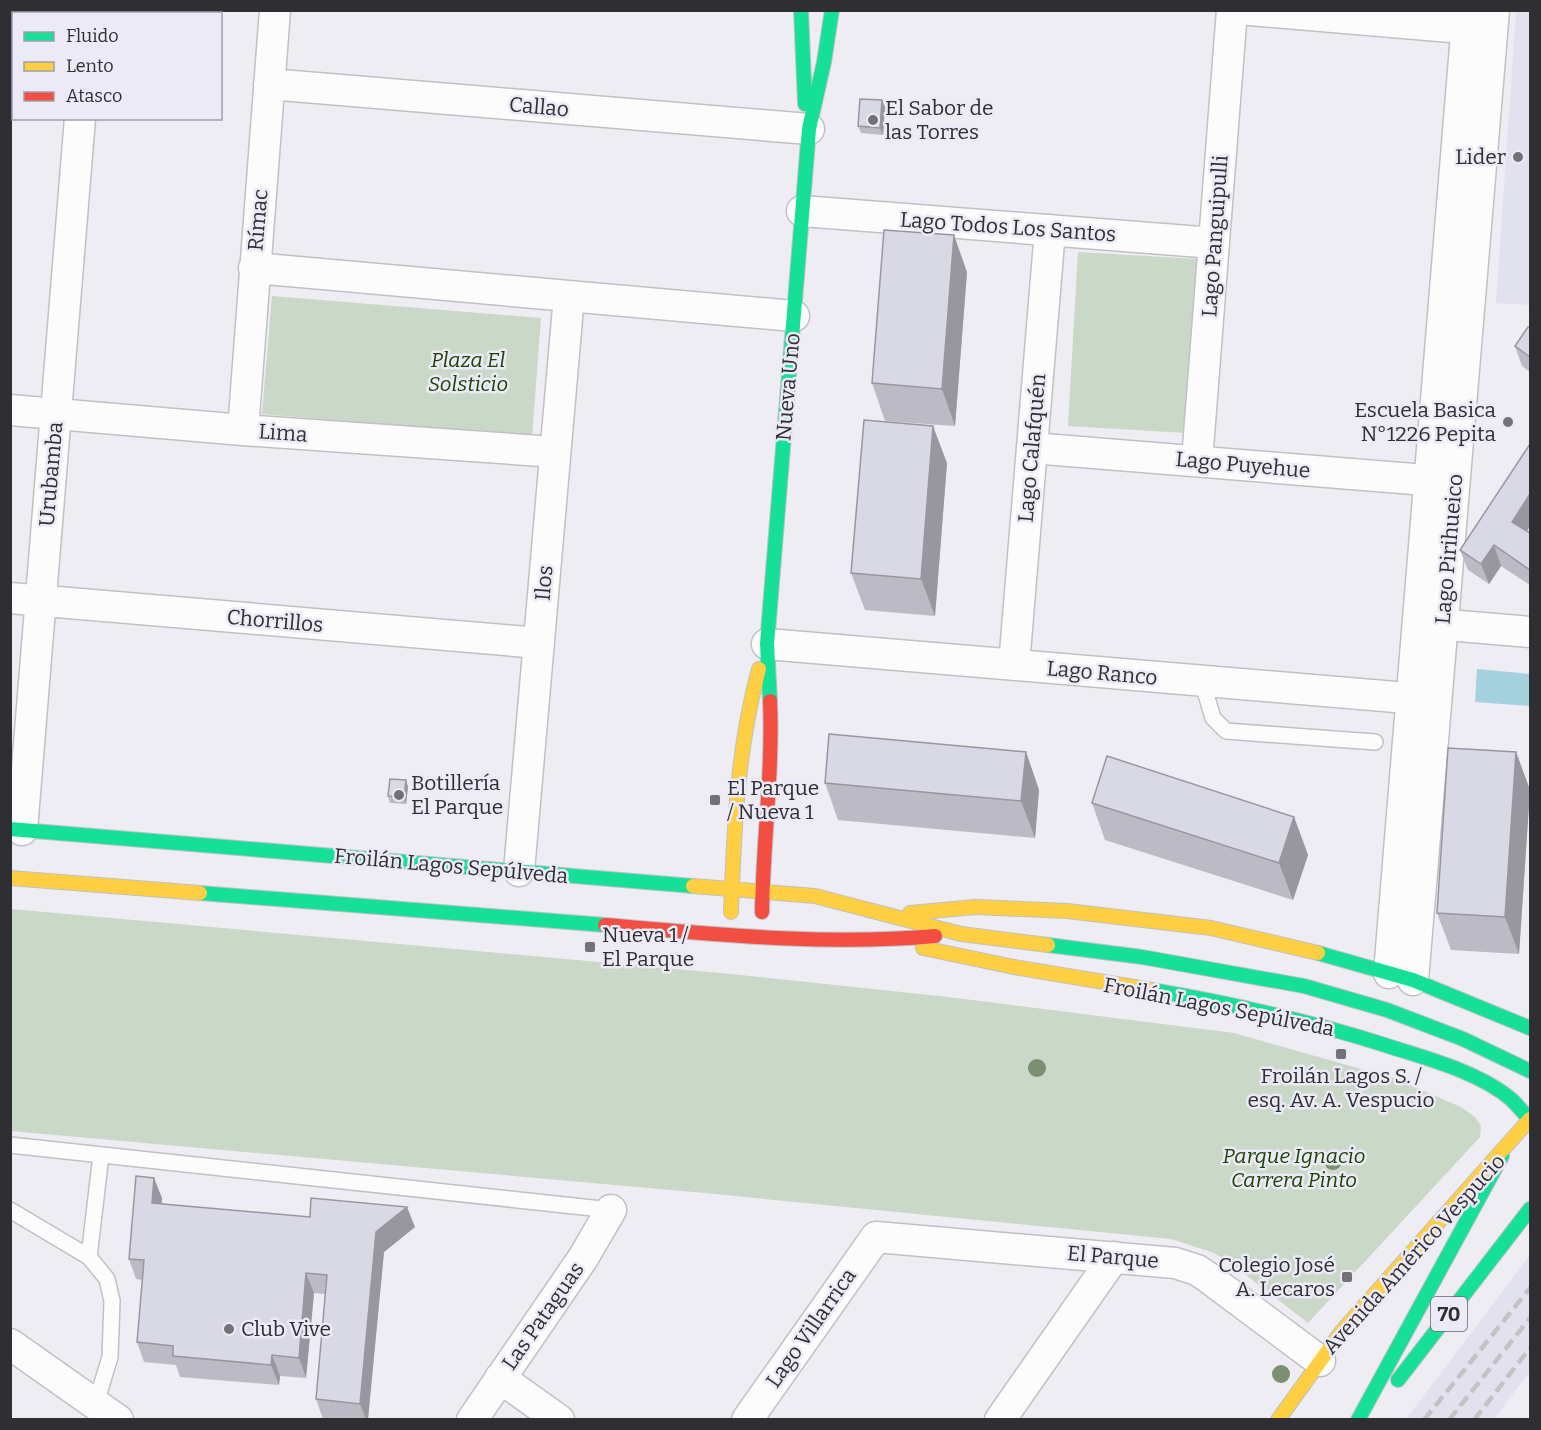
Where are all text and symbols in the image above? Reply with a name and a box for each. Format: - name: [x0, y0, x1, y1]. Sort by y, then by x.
- legend: [12, 12, 222, 120]
- text: Fluido: [66, 25, 119, 47]
- text: Lento: [66, 55, 114, 77]
- text: Atasco: [66, 85, 122, 107]
- street label: Callao: [508, 91, 570, 123]
- place label: El Sabor de las Torres: [885, 95, 994, 145]
- marker: El Sabor de las Torres: [866, 113, 880, 127]
- place label: Lider: [1455, 144, 1506, 170]
- marker: Lider: [1511, 150, 1525, 164]
- street label: Lago Panguipulli: [1196, 154, 1234, 318]
- street label: Rímac: [242, 188, 274, 252]
- street label: Lago Todos Los Santos: [899, 206, 1117, 248]
- street label: Nueva Uno: [770, 332, 806, 442]
- park label: Plaza El Solsticio: [428, 347, 508, 397]
- street label: Lago Calafquén: [1013, 372, 1051, 524]
- place label: Escuela Basica N°1226 Pepita: [1354, 397, 1497, 447]
- marker: Escuela Basica N°1226 Pepita: [1501, 415, 1515, 429]
- street label: Lima: [258, 418, 309, 448]
- street label: Urubamba: [33, 420, 69, 528]
- street label: Lago Puyehue: [1175, 446, 1311, 484]
- street label: Lago Pirihueico: [1429, 473, 1469, 625]
- street label: Ilos: [529, 564, 559, 602]
- street label: Chorrillos: [226, 604, 324, 638]
- street label: Lago Ranco: [1045, 655, 1159, 691]
- place label: Botillería El Parque: [411, 770, 503, 820]
- place label: El Parque / Nueva 1: [727, 775, 819, 825]
- marker: Botillería El Parque: [392, 788, 406, 802]
- marker: El Parque / Nueva 1: [708, 793, 722, 807]
- street label: Froilán Lagos Sepúlveda: [333, 843, 570, 889]
- place label: Nueva 1 / El Parque: [602, 922, 694, 972]
- marker: Nueva 1 / El Parque: [583, 940, 597, 954]
- street label: Froilán Lagos Sepúlveda: [1101, 972, 1337, 1042]
- marker: Froilán Lagos S. / esq. Av. A. Vespucio: [1334, 1047, 1348, 1061]
- place label: Froilán Lagos S. / esq. Av. A. Vespucio: [1247, 1063, 1435, 1113]
- park label: Parque Ignacio Carrera Pinto: [1223, 1143, 1366, 1193]
- street label: Avenida Américo Vespucio: [1317, 1149, 1511, 1359]
- street label: El Parque: [1066, 1240, 1160, 1274]
- place label: Colegio José A. Lecaros: [1218, 1252, 1335, 1302]
- street label: Las Pataguas: [496, 1257, 590, 1375]
- street label: Lago Villarrica: [760, 1263, 862, 1393]
- marker: Colegio José A. Lecaros: [1340, 1270, 1354, 1284]
- road number: 70: [1431, 1297, 1467, 1331]
- place label: Club Vive: [241, 1316, 331, 1342]
- marker: Club Vive: [222, 1322, 236, 1336]

